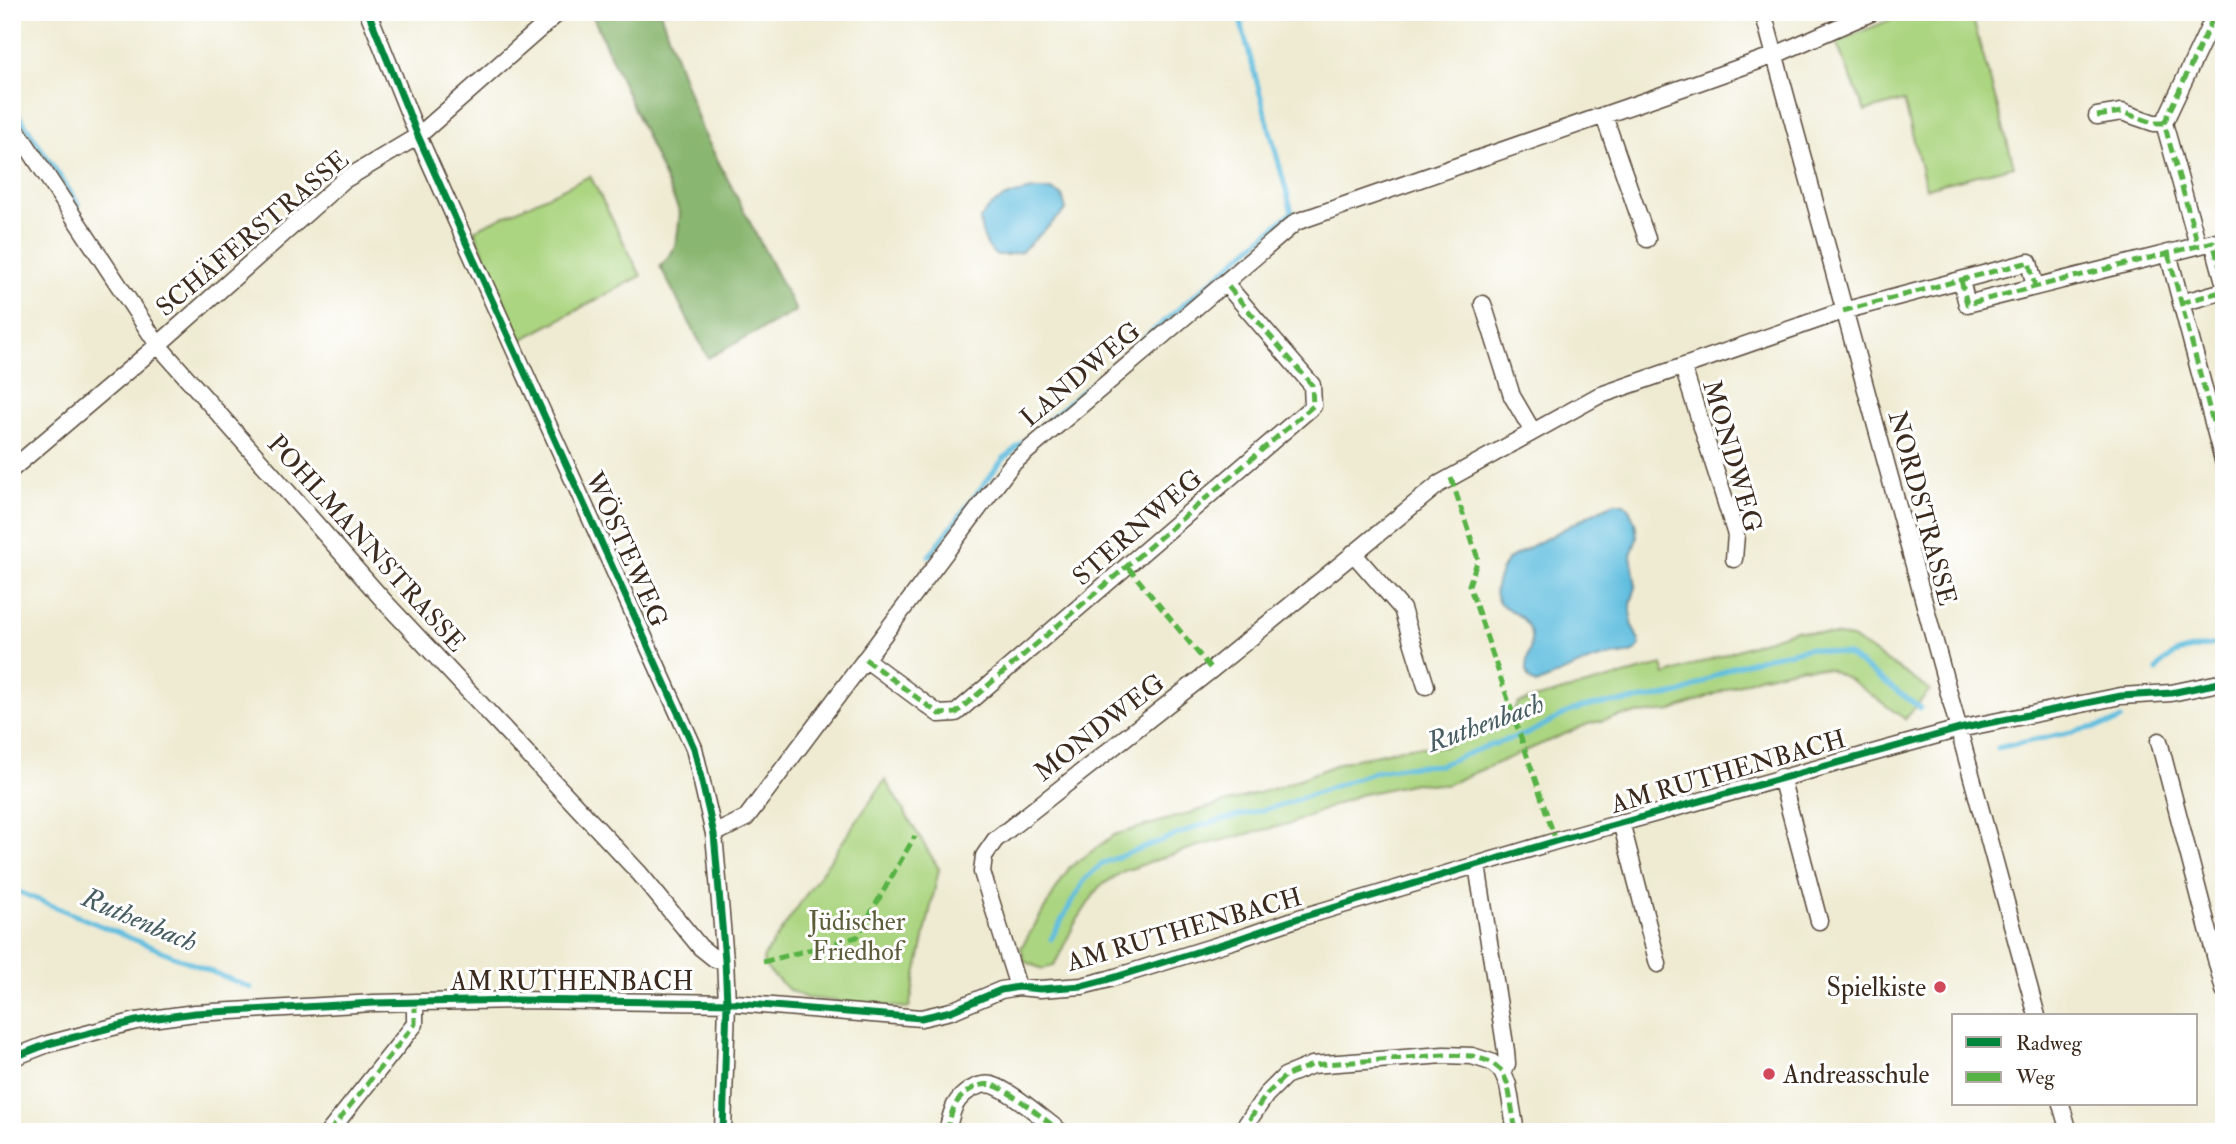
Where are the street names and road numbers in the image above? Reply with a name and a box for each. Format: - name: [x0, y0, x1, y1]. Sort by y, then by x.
- street label: SCHÄFERSTRASSE: [149, 143, 355, 324]
- street label: LANDWEG: [1014, 315, 1147, 434]
- street label: MONDWEG: [1695, 377, 1769, 536]
- street label: NORDSTRASSE: [1881, 407, 1963, 609]
- street label: POHLMANNSTRASSE: [260, 429, 472, 659]
- street label: STERNWEG: [1066, 463, 1209, 593]
- street label: WÖSTEWEG: [577, 466, 676, 632]
- street label: MONDWEG: [1028, 667, 1171, 789]
- street label: AM RUTHENBACH: [1606, 723, 1849, 821]
- street label: AM RUTHENBACH: [1062, 881, 1305, 979]
- street label: AM RUTHENBACH: [449, 966, 694, 998]

